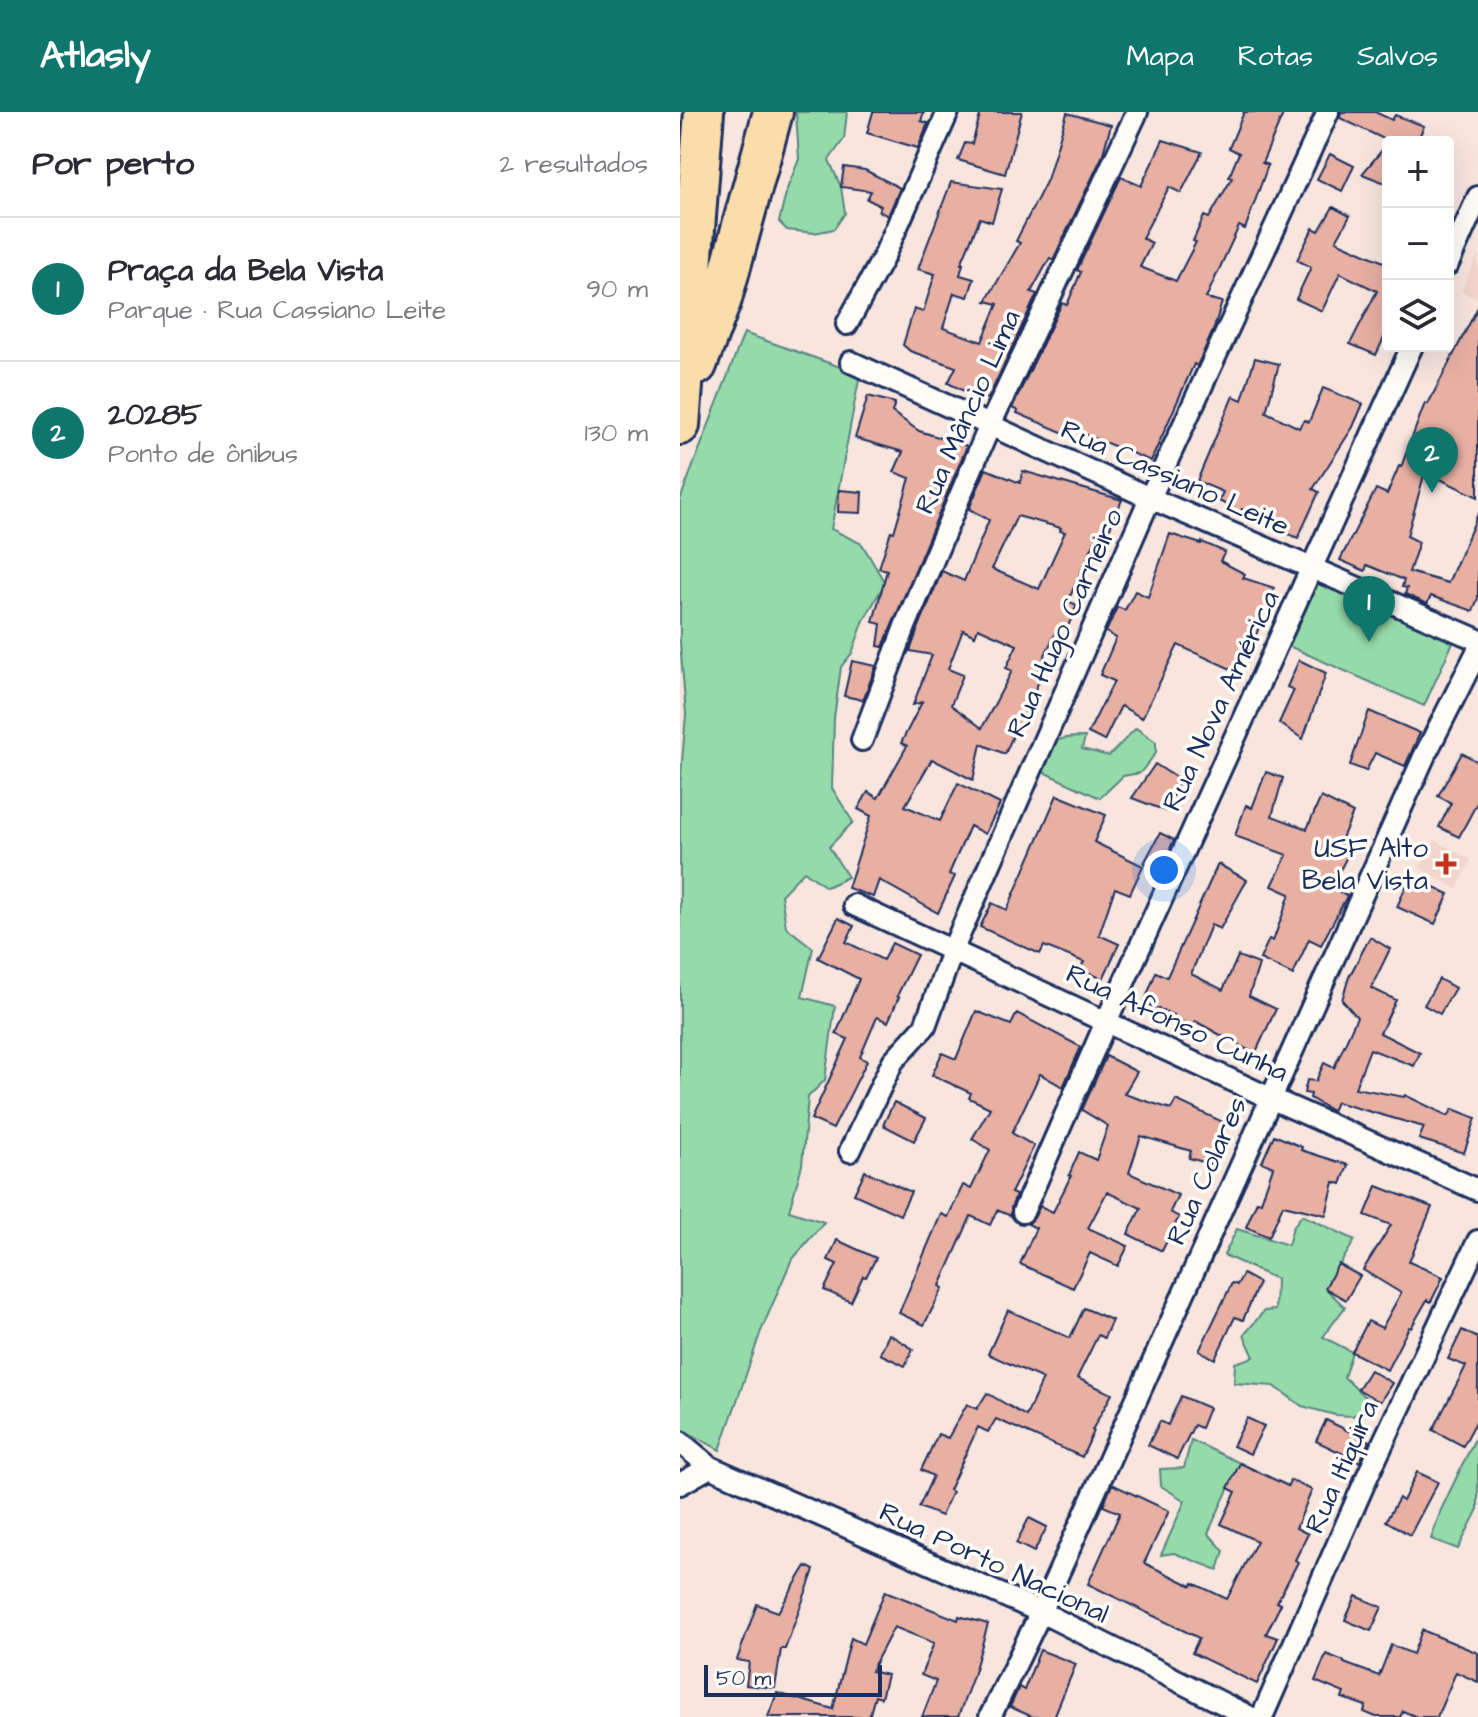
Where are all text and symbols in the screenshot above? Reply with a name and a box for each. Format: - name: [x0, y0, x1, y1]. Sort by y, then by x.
- text: Atlasly: [40, 30, 151, 82]
- text: Mapa: [1126, 37, 1194, 76]
- text: Rotas: [1238, 37, 1313, 76]
- text: Salvos: [1357, 37, 1438, 76]
- map controls: [1382, 136, 1454, 352]
- button: +: [1382, 136, 1454, 208]
- text: Por perto: [32, 140, 194, 188]
- text: 2 resultados: [499, 146, 648, 182]
- button: −: [1382, 208, 1454, 280]
- text: Praça da Bela Vista: [108, 250, 383, 292]
- text: 1: [56, 271, 60, 307]
- text: 90 m: [586, 271, 648, 307]
- button: layers: [1382, 280, 1454, 352]
- text: Parque · Rua Cassiano Leite: [108, 292, 446, 328]
- street label: Rua Mâncio Lima: [906, 304, 1030, 520]
- text: 20285: [108, 394, 202, 436]
- street label: Rua Cassiano Leite: [1054, 410, 1296, 546]
- text: 2: [51, 415, 65, 451]
- text: 130 m: [584, 415, 648, 451]
- pin: 2: [1406, 427, 1458, 493]
- text: Ponto de ônibus: [108, 436, 298, 472]
- street label: Rua Hugo Carneiro: [997, 502, 1134, 744]
- pin: 1: [1343, 576, 1395, 642]
- street label: Rua Nova América: [1153, 584, 1289, 818]
- place label: USF Alto Bela Vista: [1302, 829, 1428, 900]
- your location: [1144, 850, 1184, 890]
- marker: USF Alto Bela Vista: [1435, 853, 1457, 875]
- street label: Rua Afonso Cunha: [1059, 954, 1295, 1092]
- street label: Rua Colares: [1157, 1091, 1257, 1251]
- street label: Rua Itiquira: [1295, 1394, 1389, 1540]
- street label: Rua Porto Nacional: [873, 1493, 1115, 1633]
- scale bar: [704, 1661, 882, 1697]
- text: 50 m: [716, 1663, 771, 1694]

